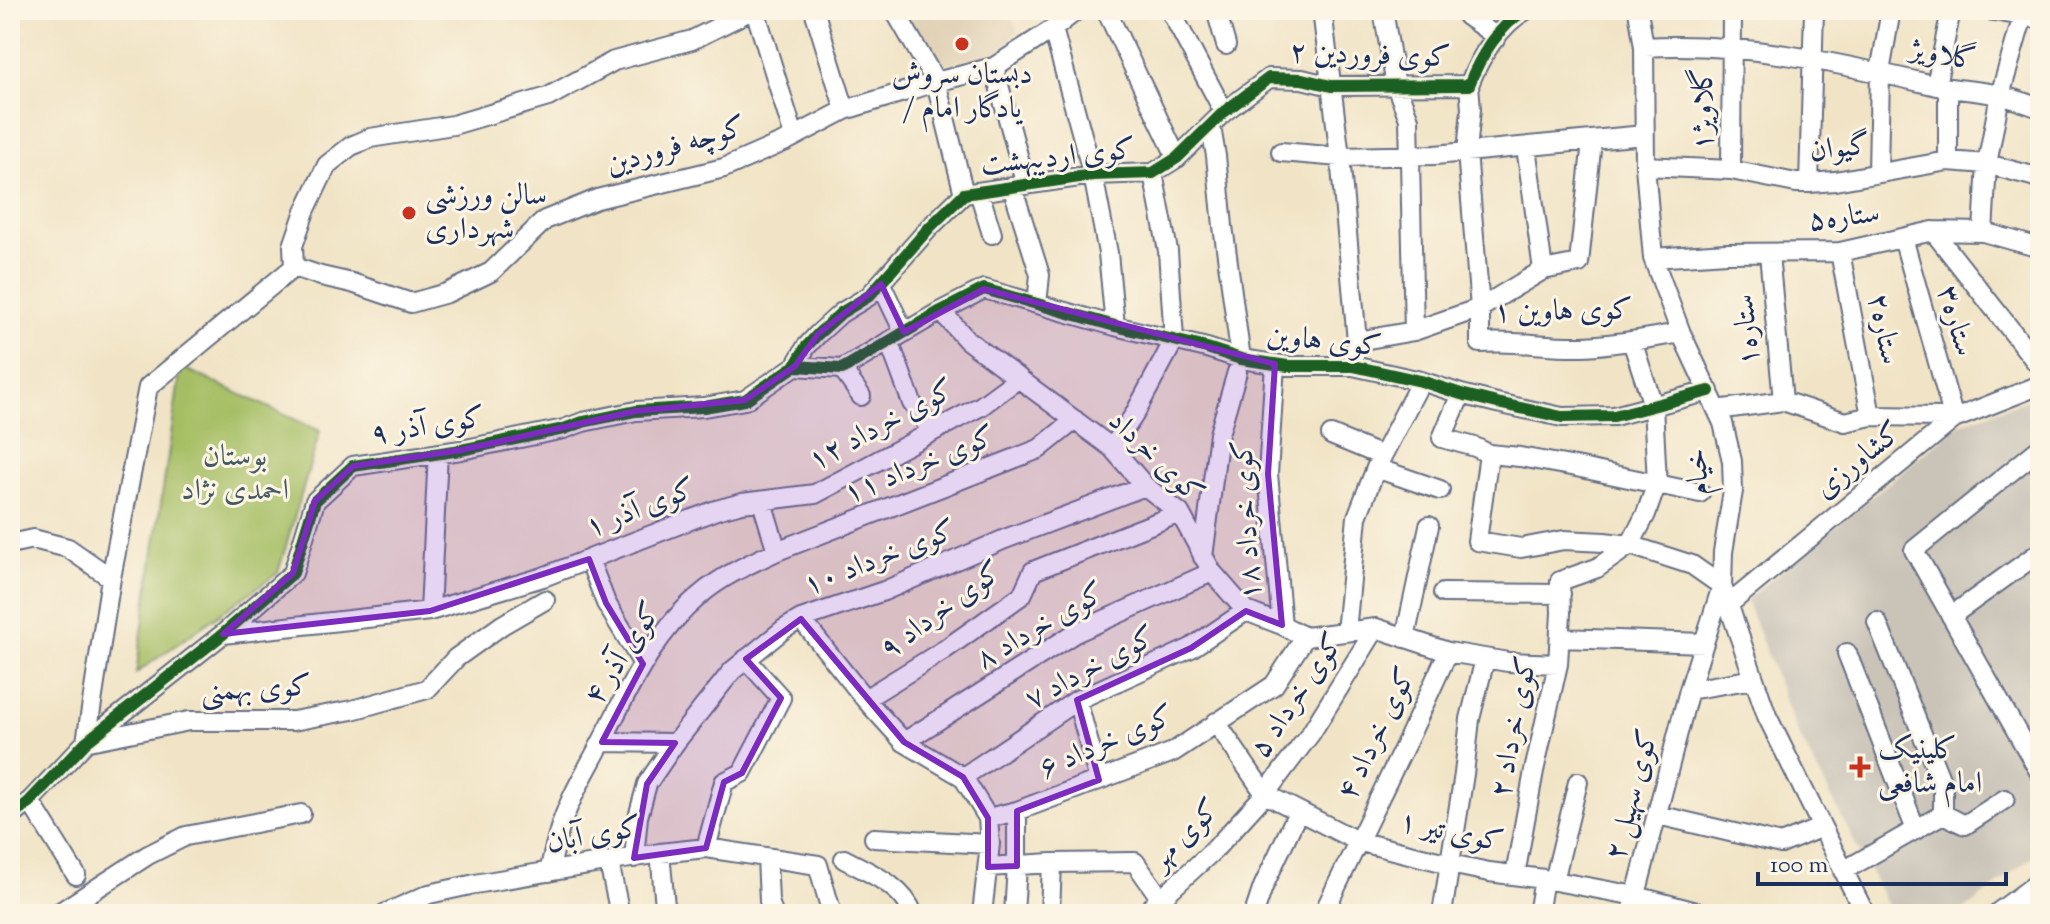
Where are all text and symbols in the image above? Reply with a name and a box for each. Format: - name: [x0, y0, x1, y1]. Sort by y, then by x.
- street label: گلاویژ: [1903, 28, 1980, 83]
- street label: کوی فروردین ۲: [1289, 32, 1451, 80]
- marker: دبستان سروش / یادگار امام: [953, 35, 971, 53]
- place label: دبستان سروش / یادگار امام: [891, 54, 1033, 133]
- street label: گلاویژ۱: [1683, 67, 1726, 151]
- street label: کوچه فروردین: [601, 107, 751, 187]
- street label: گیوان: [1807, 124, 1873, 174]
- street label: کوی اردیبهشت: [978, 128, 1138, 188]
- place label: سالن ورزشی شهرداری: [425, 175, 547, 252]
- street label: ستاره۵: [1806, 192, 1882, 244]
- marker: سالن ورزشی شهرداری: [400, 204, 418, 222]
- street label: ستاره۳: [1924, 281, 1986, 361]
- street label: کوی هاوین ۱: [1493, 289, 1633, 335]
- street label: ستاره۲: [1855, 290, 1911, 368]
- street label: ستاره۱: [1723, 292, 1773, 368]
- street label: کوی هاوین: [1264, 315, 1384, 369]
- street label: کوی خرداد ۱۲: [801, 369, 963, 483]
- street label: کوی آذر ۹: [368, 397, 488, 457]
- street label: کوی خرداد: [1097, 401, 1213, 515]
- street label: کشاورزی: [1806, 412, 1912, 510]
- street label: کوی خرداد ۱۱: [837, 416, 1003, 516]
- park label: بوستان احمدی نژاد: [181, 436, 289, 513]
- street label: کوی خرداد ۱۸: [1222, 439, 1274, 601]
- street label: خیام: [1676, 447, 1724, 497]
- street label: کوی آذر ۱: [579, 468, 703, 550]
- street label: کوی خرداد ۱۰: [797, 510, 963, 608]
- street label: کوی خرداد ۹: [871, 552, 1013, 670]
- street label: کوی خرداد ۸: [968, 573, 1114, 681]
- street label: کوی آذر ۴: [575, 594, 673, 714]
- street label: کوی خرداد ۷: [1018, 616, 1164, 722]
- street label: کوی خرداد ۵: [1240, 625, 1356, 767]
- street label: کوی خرداد ۲: [1480, 653, 1550, 801]
- street label: کوی خرداد ۴: [1327, 660, 1429, 808]
- street label: کوی بهمنی: [199, 666, 313, 714]
- street label: کوی خرداد ۶: [1033, 695, 1181, 791]
- street label: کوی سهیل ۲: [1595, 725, 1671, 865]
- place label: کلینیک امام شافعی: [1878, 729, 1982, 808]
- marker: کلینیک امام شافعی: [1849, 756, 1871, 778]
- street label: کوی مهر: [1138, 790, 1231, 883]
- street label: کوی تیر ۱: [1395, 801, 1507, 865]
- street label: کوی آبان: [543, 807, 645, 865]
- scale bar: [1758, 836, 2006, 886]
- text: 100 m: [1770, 849, 1828, 883]

